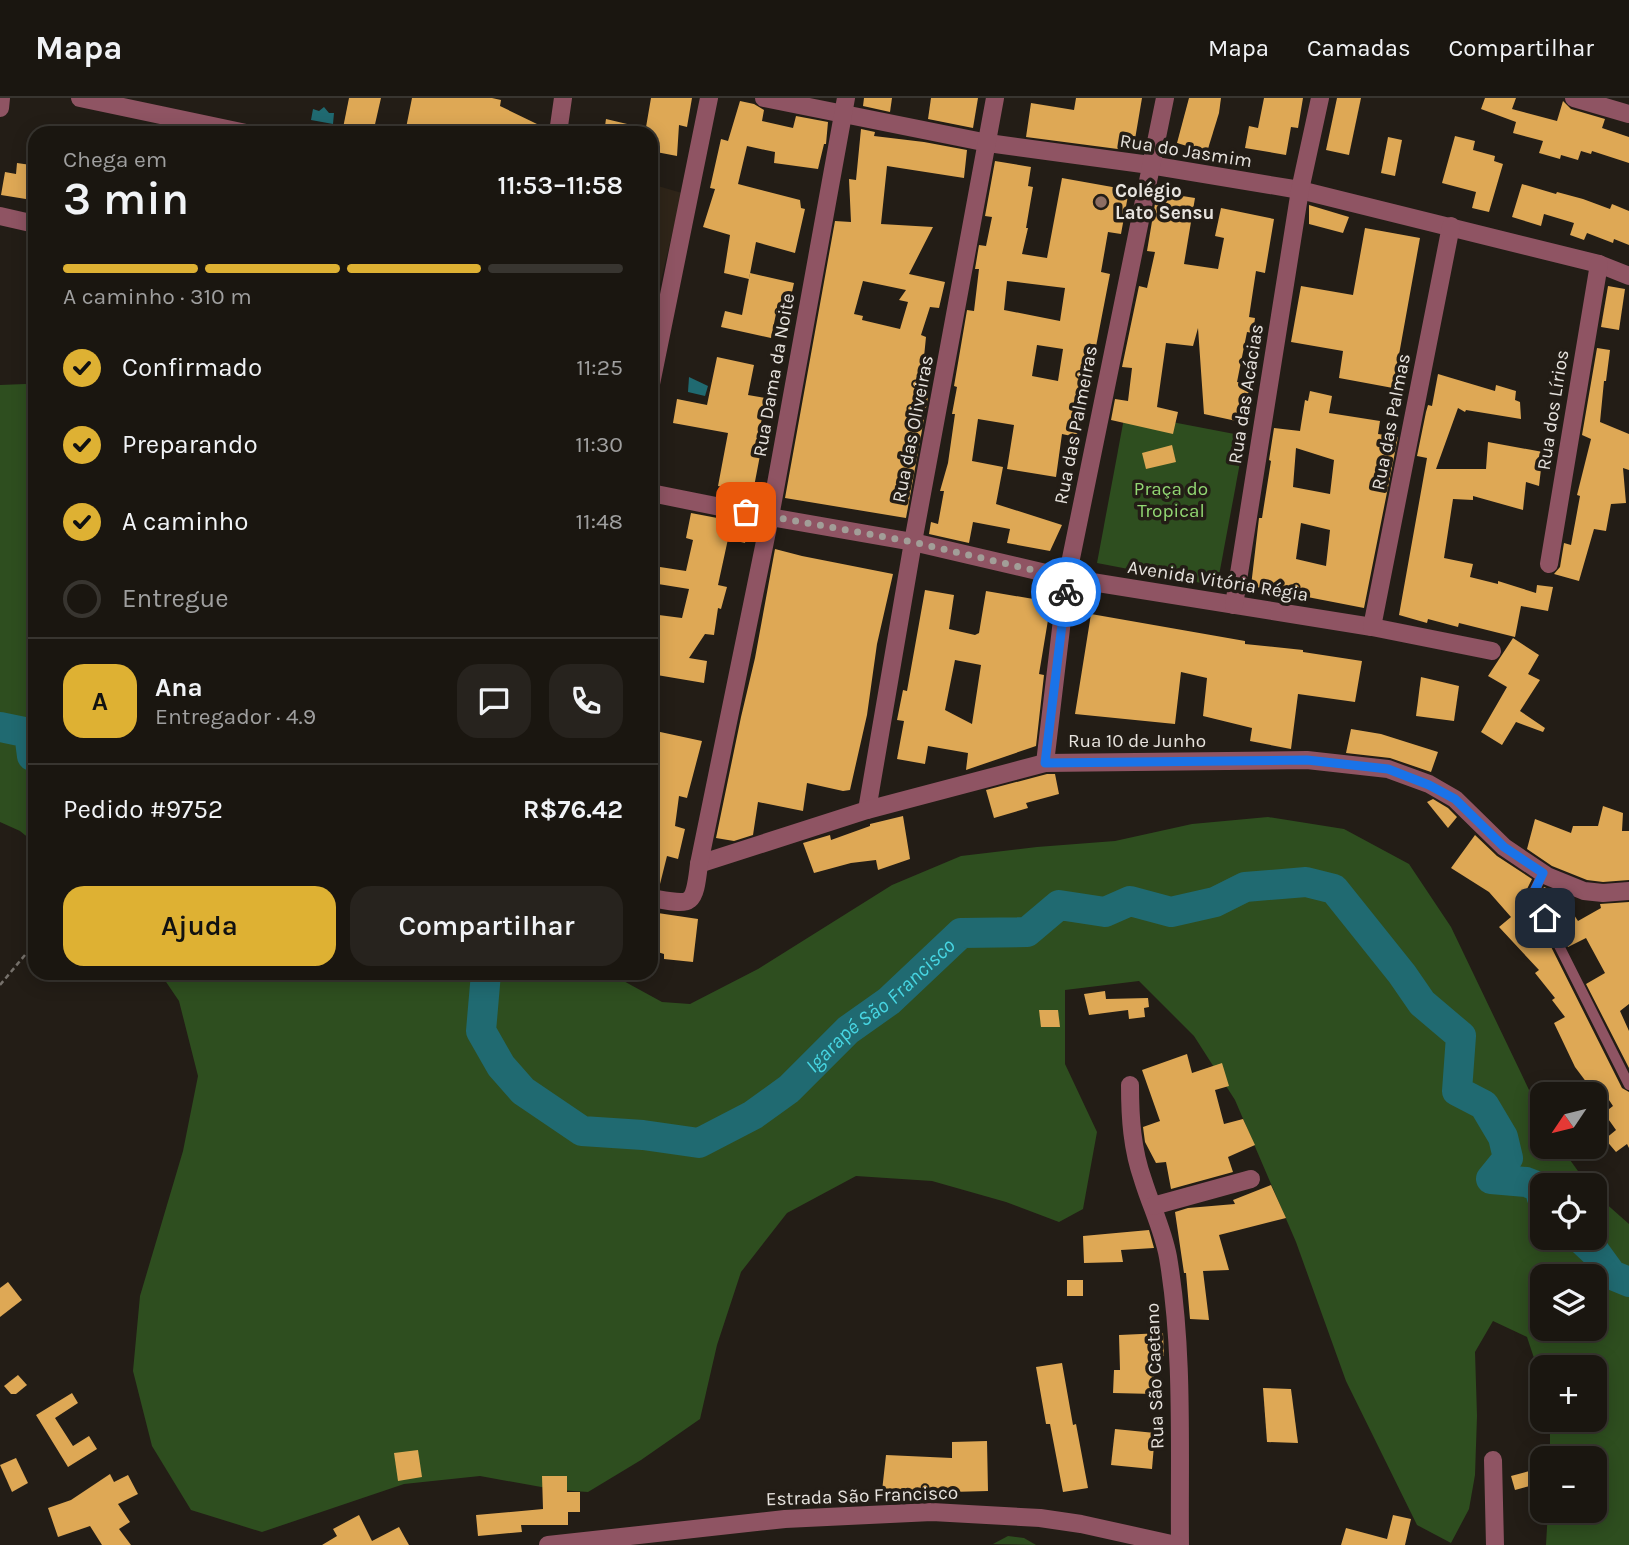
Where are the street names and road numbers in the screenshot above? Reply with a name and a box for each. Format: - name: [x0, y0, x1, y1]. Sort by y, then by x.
- street label: Rua do Jasmim: [1118, 130, 1254, 172]
- street label: Rua Dama da Noite: [749, 291, 799, 459]
- street label: Rua das Acácias: [1224, 322, 1268, 466]
- street label: Rua das Palmeiras: [1050, 344, 1102, 506]
- street label: Rua dos Lírios: [1533, 348, 1573, 472]
- street label: Rua das Palmas: [1367, 352, 1415, 492]
- street label: Rua das Oliveiras: [888, 353, 938, 505]
- street label: Avenida Vitória Régia: [1126, 556, 1310, 606]
- street label: Rua 10 de Junho: [1068, 730, 1206, 752]
- street label: Rua São Caetano: [1141, 1303, 1169, 1449]
- street label: Estrada São Francisco: [765, 1482, 959, 1510]

